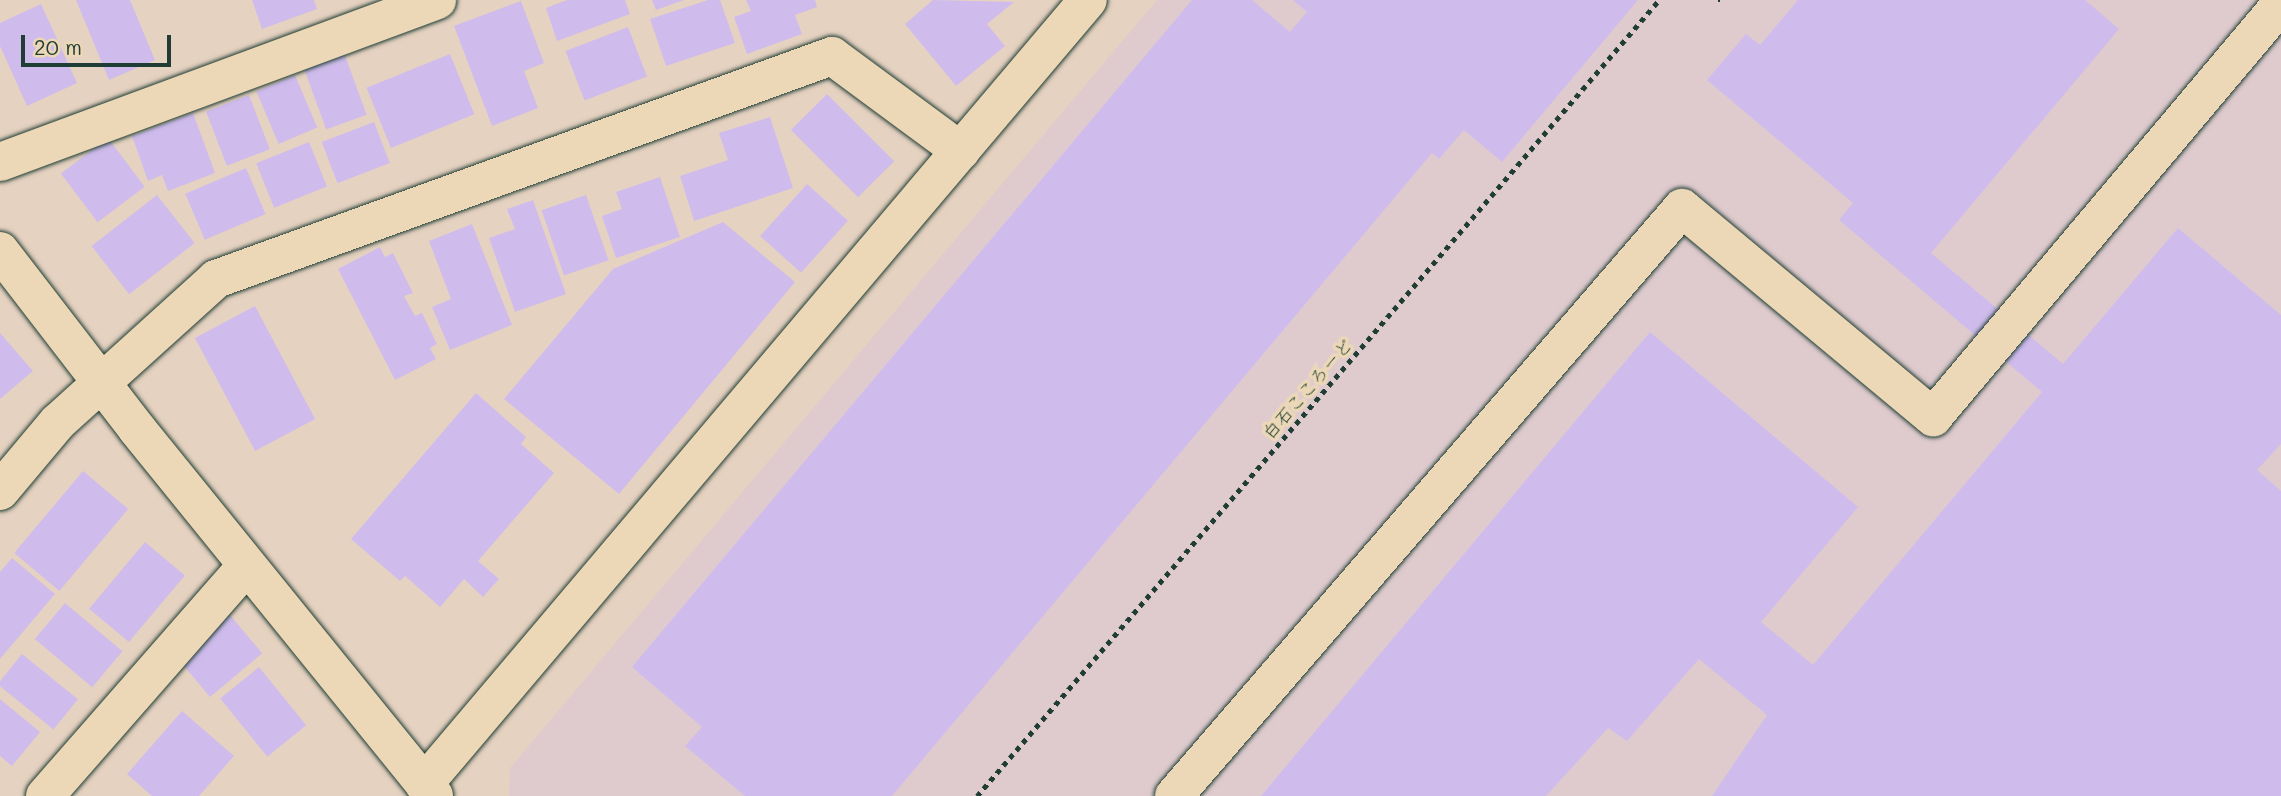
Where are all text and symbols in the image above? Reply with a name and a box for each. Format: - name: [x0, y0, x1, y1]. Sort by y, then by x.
- scale bar: [24, 21, 175, 65]
- text: 20 m: [34, 33, 82, 60]
- street label: 白石こころーど: [1258, 335, 1356, 443]

